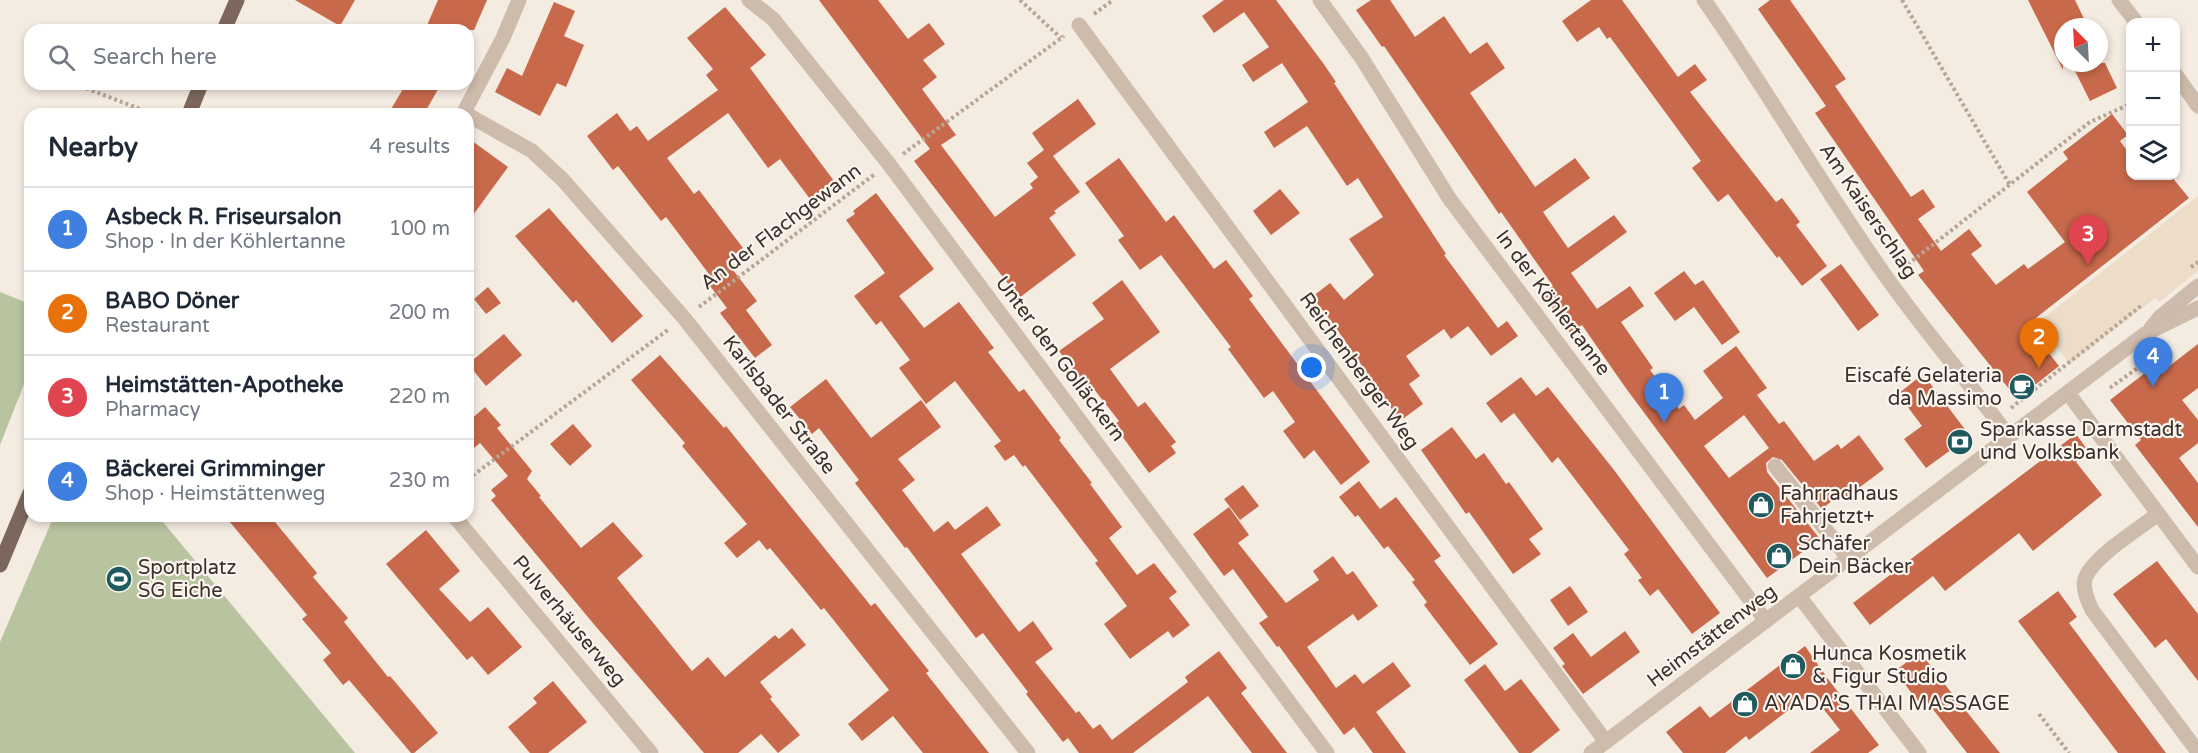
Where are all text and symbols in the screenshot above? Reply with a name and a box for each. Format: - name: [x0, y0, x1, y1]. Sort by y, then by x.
- north arrow: [2054, 18, 2108, 72]
- map controls: [2126, 18, 2180, 180]
- button: +: [2126, 18, 2180, 72]
- search box: [24, 24, 474, 90]
- icon: search: [45, 41, 78, 74]
- text: Search here: [93, 44, 217, 70]
- button: −: [2126, 72, 2180, 126]
- button: layers: [2126, 126, 2180, 180]
- text: Nearby: [48, 132, 138, 163]
- text: 4 results: [370, 135, 450, 159]
- street label: Am Kaiserschlag: [1814, 139, 1922, 283]
- street label: An der Flachgewann: [696, 159, 866, 295]
- text: Asbeck R. Friseursalon: [105, 204, 342, 230]
- pin: 3: [2068, 216, 2108, 265]
- text: 1: [61, 217, 74, 241]
- text: 100 m: [389, 217, 450, 241]
- street label: In der Köhlertanne: [1490, 226, 1616, 380]
- text: Shop · In der Köhlertanne: [105, 230, 346, 254]
- street label: Unter den Golläckern: [990, 272, 1130, 446]
- text: BABO Döner: [105, 288, 239, 314]
- street label: Reichenberger Weg: [1294, 288, 1424, 454]
- text: 2: [61, 301, 74, 325]
- text: 200 m: [389, 301, 450, 325]
- text: Restaurant: [105, 314, 210, 338]
- pin: 2: [2020, 318, 2058, 368]
- street label: Karlsbader Straße: [717, 331, 841, 479]
- pin: 4: [2134, 338, 2172, 387]
- your location: [1297, 353, 1326, 382]
- place label: Eiscafé Gelateria da Massimo: [1844, 364, 2002, 411]
- text: Heimstätten-Apotheke: [105, 372, 344, 398]
- cafe icon: Eiscafé Gelateria da Massimo: [2007, 372, 2037, 402]
- pin: 1: [1644, 374, 1684, 423]
- text: 3: [61, 385, 74, 409]
- text: 220 m: [389, 385, 450, 409]
- text: Pharmacy: [105, 398, 200, 422]
- place label: Sparkasse Darmstadt und Volksbank: [1980, 418, 2182, 465]
- bank icon: Sparkasse Darmstadt und Volksbank: [1945, 427, 1975, 457]
- text: Bäckerei Grimminger: [105, 456, 325, 482]
- text: 4: [61, 469, 74, 493]
- text: 230 m: [389, 469, 450, 493]
- text: Shop · Heimstättenweg: [105, 482, 325, 506]
- place label: Fahrradhaus Fahrjetzt+: [1780, 482, 1898, 529]
- shop icon: Fahrradhaus Fahrjetzt+: [1746, 490, 1776, 520]
- place label: Schäfer Dein Bäcker: [1798, 532, 1912, 579]
- shop icon: Schäfer Dein Bäcker: [1764, 541, 1794, 571]
- street label: Pulverhäuserweg: [507, 551, 631, 691]
- place label: Sportplatz SG Eiche: [138, 556, 236, 603]
- sports icon: Sportplatz SG Eiche: [104, 564, 134, 594]
- street label: Heimstättenweg: [1643, 580, 1781, 692]
- place label: Hunca Kosmetik & Figur Studio: [1812, 642, 1967, 689]
- shop icon: Hunca Kosmetik & Figur Studio: [1778, 651, 1808, 681]
- shop icon: AYADA’S THAI MASSAGE: [1730, 689, 1760, 719]
- place label: AYADA’S THAI MASSAGE: [1764, 692, 2010, 716]

